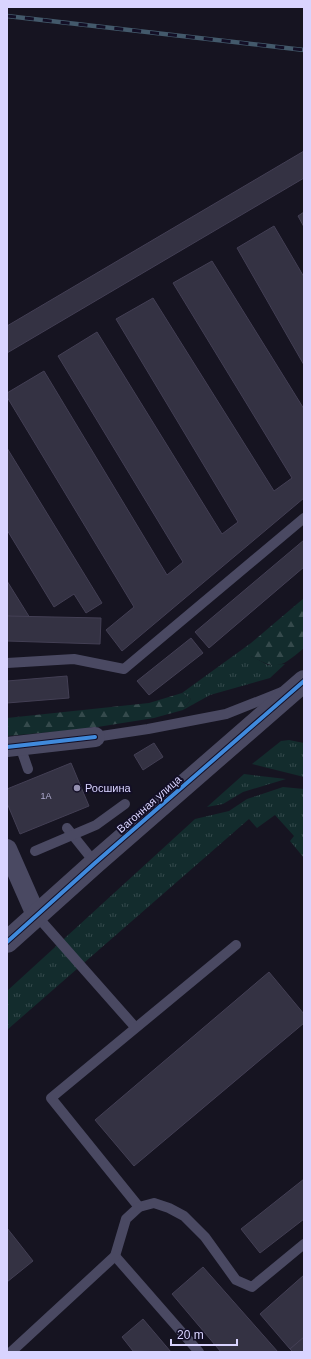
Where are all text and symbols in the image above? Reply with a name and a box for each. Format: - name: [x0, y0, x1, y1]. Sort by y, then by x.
- street label: Вагонная улица: [115, 772, 184, 835]
- place label: Росшина: [85, 782, 132, 794]
- marker: Росшина: [72, 783, 82, 793]
- house number: 1А: [40, 791, 52, 801]
- scale bar: [171, 1321, 237, 1347]
- text: 20 m: [177, 1328, 204, 1342]

